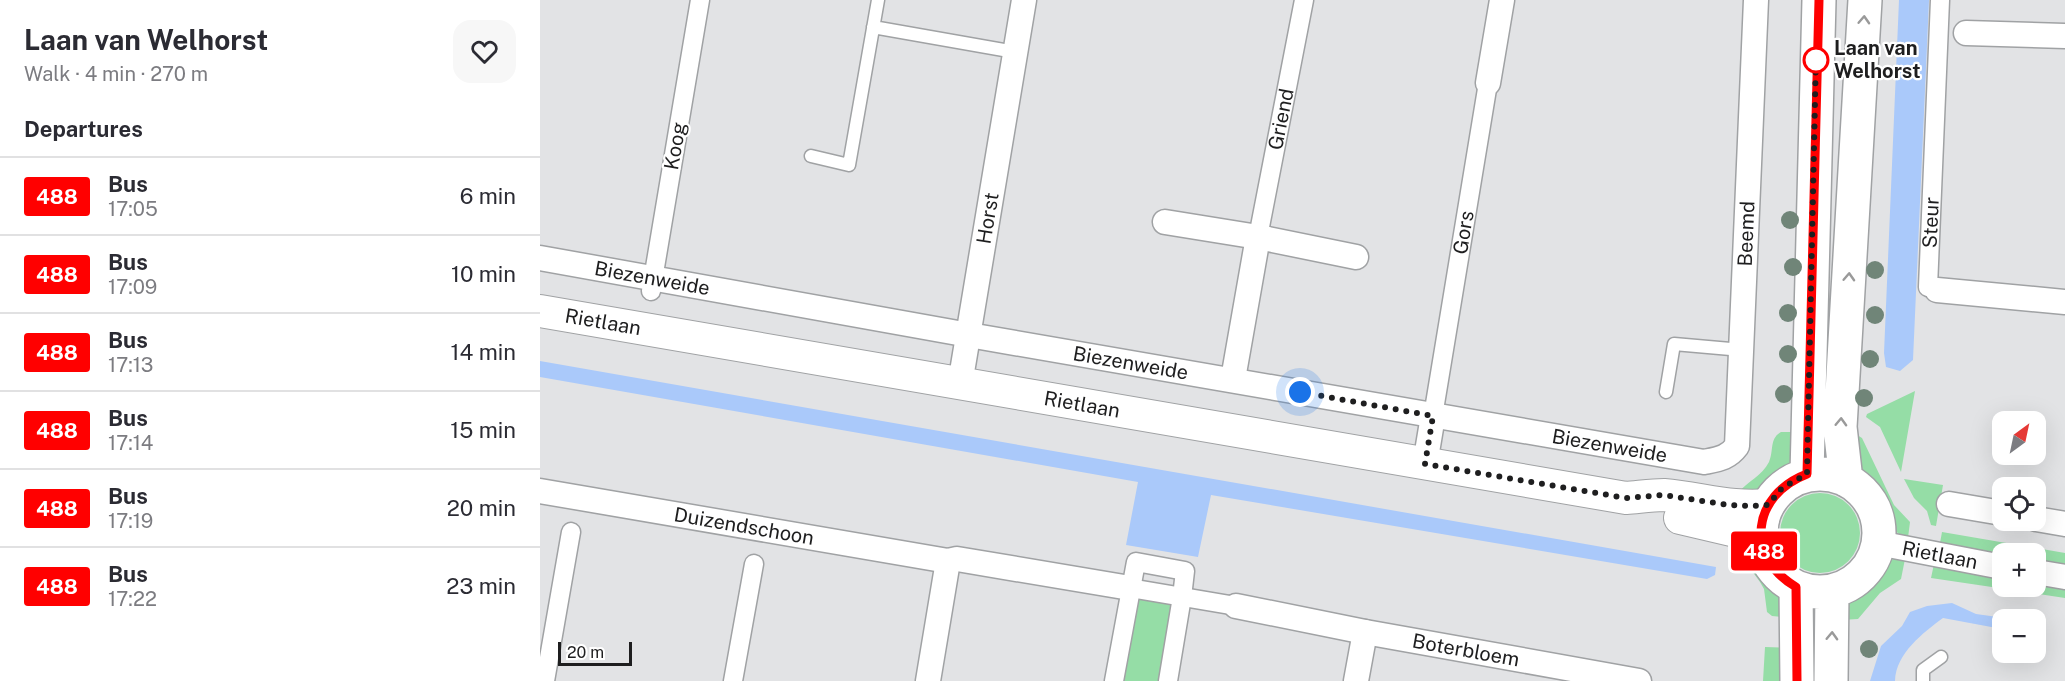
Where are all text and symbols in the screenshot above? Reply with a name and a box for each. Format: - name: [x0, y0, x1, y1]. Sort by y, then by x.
- one-way arrow: [1857, 15, 1870, 24]
- button: heart: [453, 20, 516, 83]
- text: Laan van Welhorst: [24, 23, 268, 56]
- place label: Laan van Welhorst: [1834, 36, 1921, 83]
- marker: Laan van Welhorst: [1803, 47, 1829, 73]
- text: Walk · 4 min · 270 m: [24, 62, 208, 86]
- street label: Griend: [1263, 86, 1299, 152]
- text: Departures: [24, 116, 143, 142]
- street label: Koog: [659, 120, 691, 172]
- text: Bus: [108, 171, 148, 197]
- text: 6 min: [460, 183, 516, 209]
- text: 488: [36, 184, 78, 209]
- street label: Horst: [972, 191, 1004, 246]
- street label: Steur: [1918, 196, 1944, 249]
- text: 17:05: [108, 197, 158, 221]
- street label: Beemd: [1733, 201, 1759, 267]
- street label: Gors: [1448, 209, 1479, 256]
- text: Bus: [108, 249, 148, 275]
- street label: Biezenweide: [593, 256, 712, 300]
- text: 10 min: [451, 261, 516, 287]
- text: 488: [36, 262, 78, 287]
- one-way arrow: [1842, 273, 1855, 282]
- text: 17:09: [108, 275, 157, 299]
- street label: Rietlaan: [563, 304, 643, 340]
- text: Bus: [108, 327, 148, 353]
- text: 14 min: [451, 339, 516, 365]
- text: 488: [36, 340, 78, 365]
- street label: Biezenweide: [1071, 341, 1190, 385]
- text: 17:13: [108, 353, 153, 377]
- your location: [1285, 377, 1315, 407]
- street label: Rietlaan: [1042, 386, 1122, 423]
- text: Bus: [108, 405, 148, 431]
- north arrow: [1992, 411, 2046, 465]
- map controls: [1992, 411, 2046, 663]
- text: 15 min: [450, 417, 516, 443]
- one-way arrow: [1835, 417, 1848, 426]
- text: 488: [36, 418, 78, 443]
- street label: Biezenweide: [1550, 424, 1669, 467]
- text: 17:14: [108, 431, 153, 455]
- button: locate: [1992, 477, 2046, 531]
- text: Bus: [108, 483, 148, 509]
- text: 20 min: [447, 495, 516, 521]
- text: 488: [36, 496, 78, 521]
- street label: Duizendschoon: [672, 502, 816, 550]
- text: 17:19: [108, 509, 153, 533]
- line badge: 488: [1730, 532, 1798, 570]
- street label: Rietlaan: [1900, 536, 1980, 574]
- text: 488: [1743, 539, 1785, 564]
- button: +: [1992, 543, 2046, 597]
- text: Bus: [108, 561, 148, 587]
- text: 23 min: [446, 573, 516, 599]
- text: 488: [36, 574, 78, 599]
- text: 17:22: [108, 587, 157, 611]
- button: −: [1992, 609, 2046, 663]
- street label: Boterbloem: [1410, 629, 1521, 671]
- one-way arrow: [1826, 631, 1838, 640]
- scale bar: [558, 639, 632, 666]
- text: 20 m: [567, 643, 604, 662]

